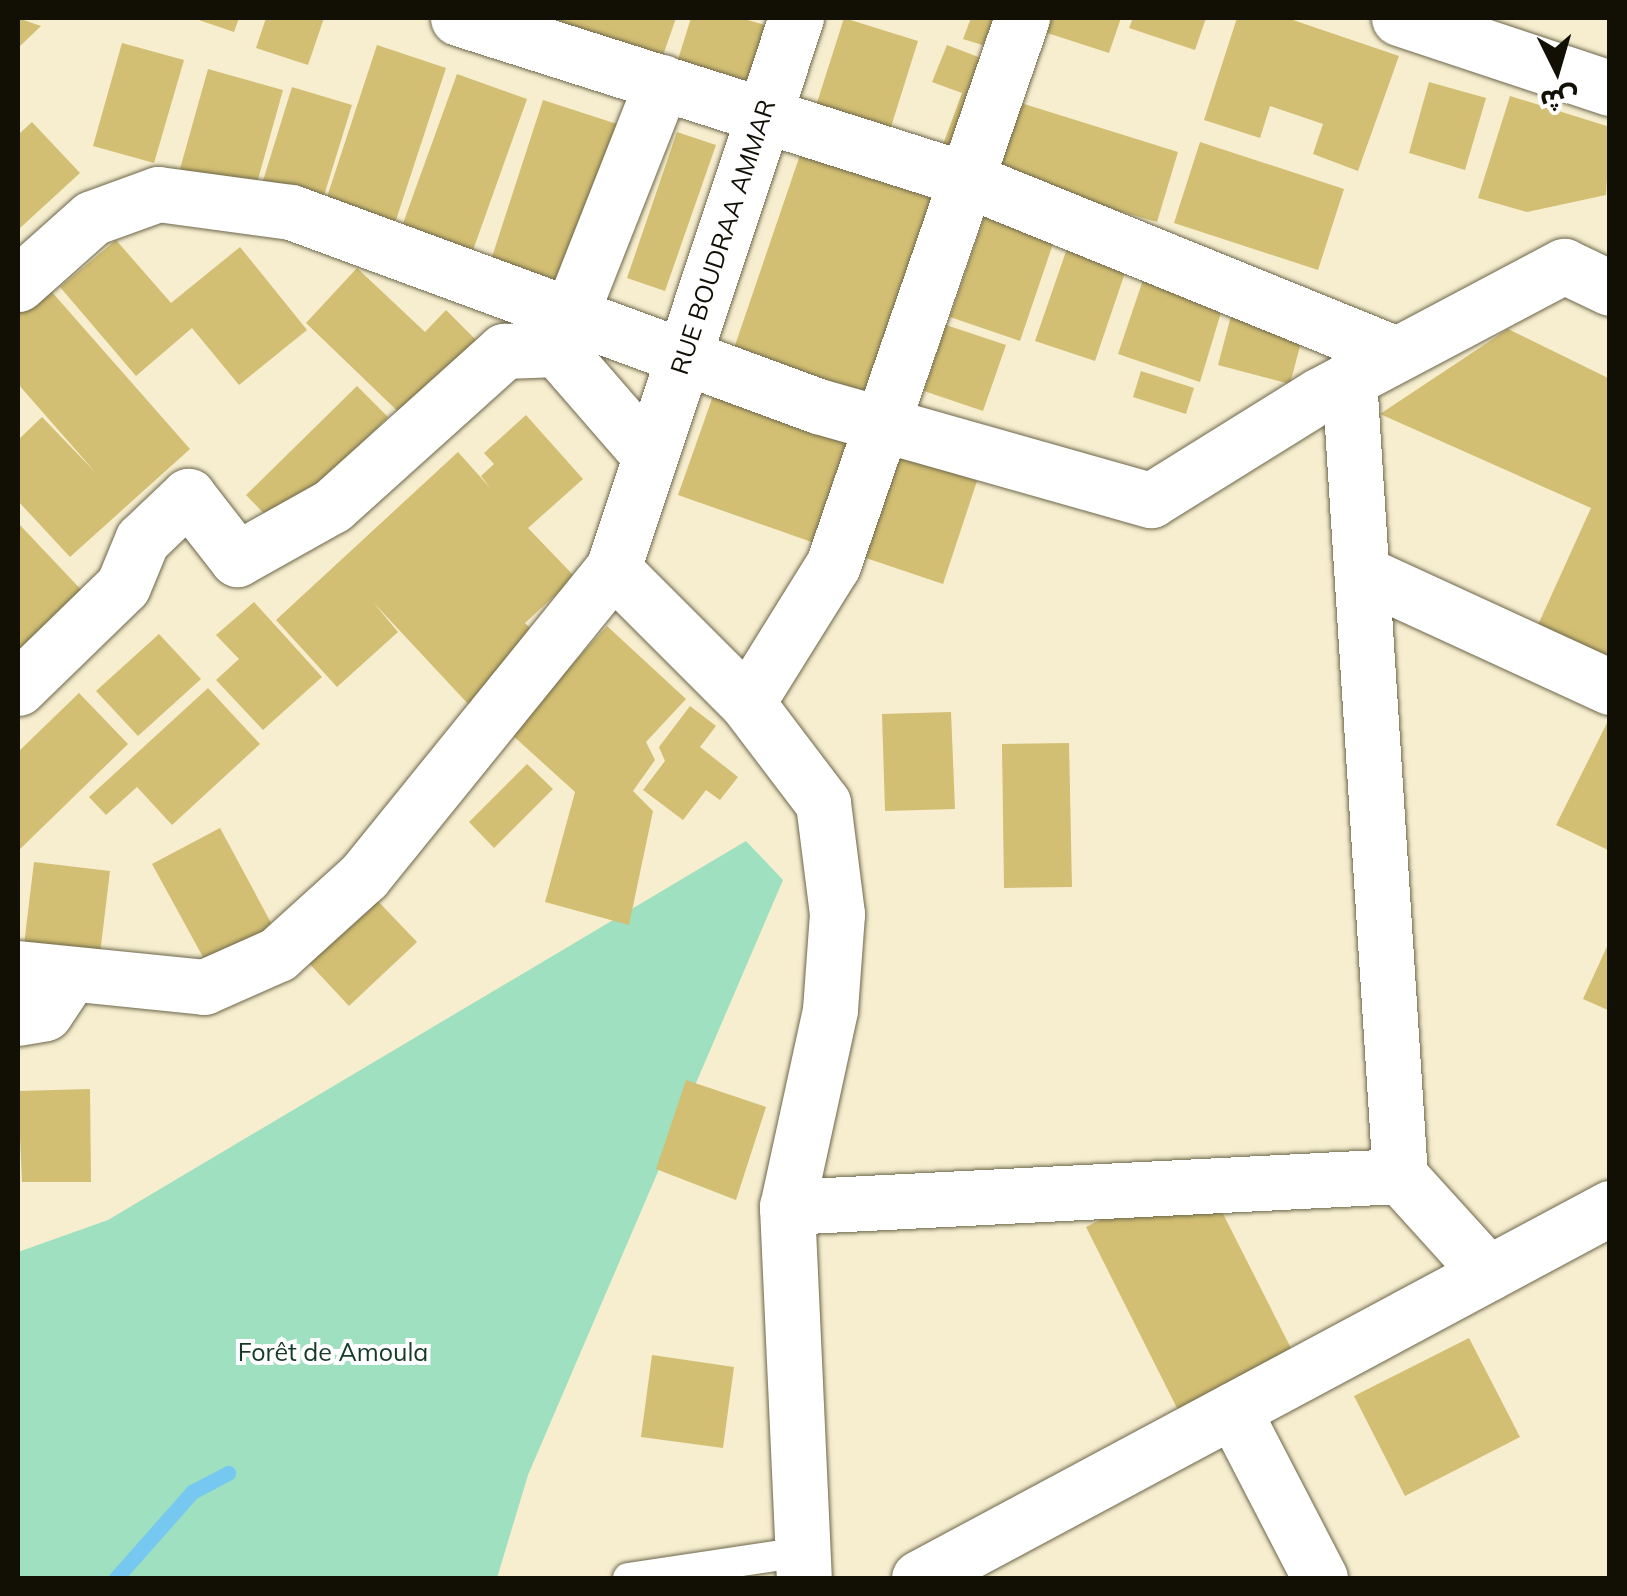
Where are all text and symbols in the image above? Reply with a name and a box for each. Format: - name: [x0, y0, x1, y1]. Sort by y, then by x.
- north arrow: [1507, 20, 1607, 120]
- text: ش: [1539, 81, 1580, 119]
- street label: RUE BOUDRAA AMMAR: [664, 96, 782, 378]
- park label: Forêt de Amoula: [238, 1337, 428, 1367]

